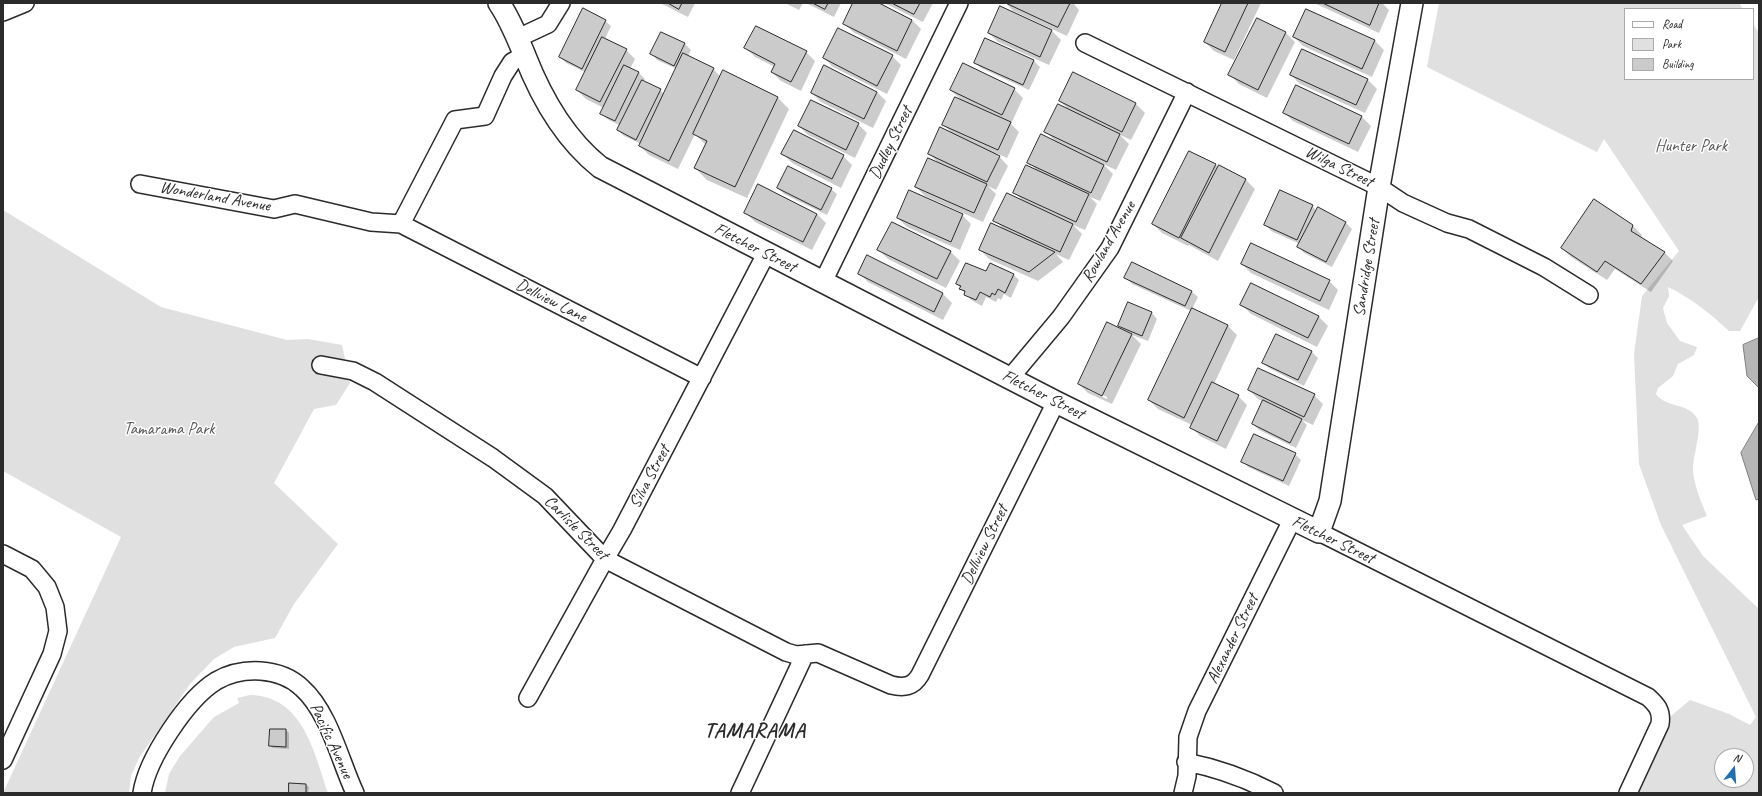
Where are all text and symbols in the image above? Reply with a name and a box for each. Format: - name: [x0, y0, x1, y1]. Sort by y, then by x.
- legend: [1624, 8, 1754, 80]
- text: Road: [1662, 16, 1682, 32]
- text: Park: [1662, 36, 1681, 52]
- text: Building: [1662, 56, 1694, 72]
- street label: Dudley Street: [865, 103, 917, 183]
- park label: Hunter Park: [1655, 137, 1727, 157]
- street label: Wilga Street: [1302, 142, 1376, 192]
- street label: Wonderland Avenue: [158, 177, 272, 217]
- street label: Rowland Avenue: [1077, 198, 1141, 286]
- street label: Sandridge Street: [1349, 218, 1385, 318]
- street label: Fletcher Street: [711, 219, 799, 277]
- street label: Dellview Lane: [512, 275, 590, 327]
- street label: Fletcher Street: [999, 366, 1087, 424]
- park label: Tamarama Park: [123, 420, 215, 440]
- street label: Silva Street: [625, 442, 675, 512]
- street label: Carlisle Street: [539, 491, 613, 565]
- street label: Dellview Street: [957, 502, 1013, 588]
- street label: Fletcher Street: [1288, 511, 1378, 569]
- street label: Alexander Street: [1203, 591, 1263, 687]
- street label: Pacific Avenue: [305, 700, 357, 782]
- district label: TAMARAMA: [705, 718, 805, 744]
- north arrow: [1714, 748, 1754, 788]
- text: N: [1732, 750, 1743, 765]

